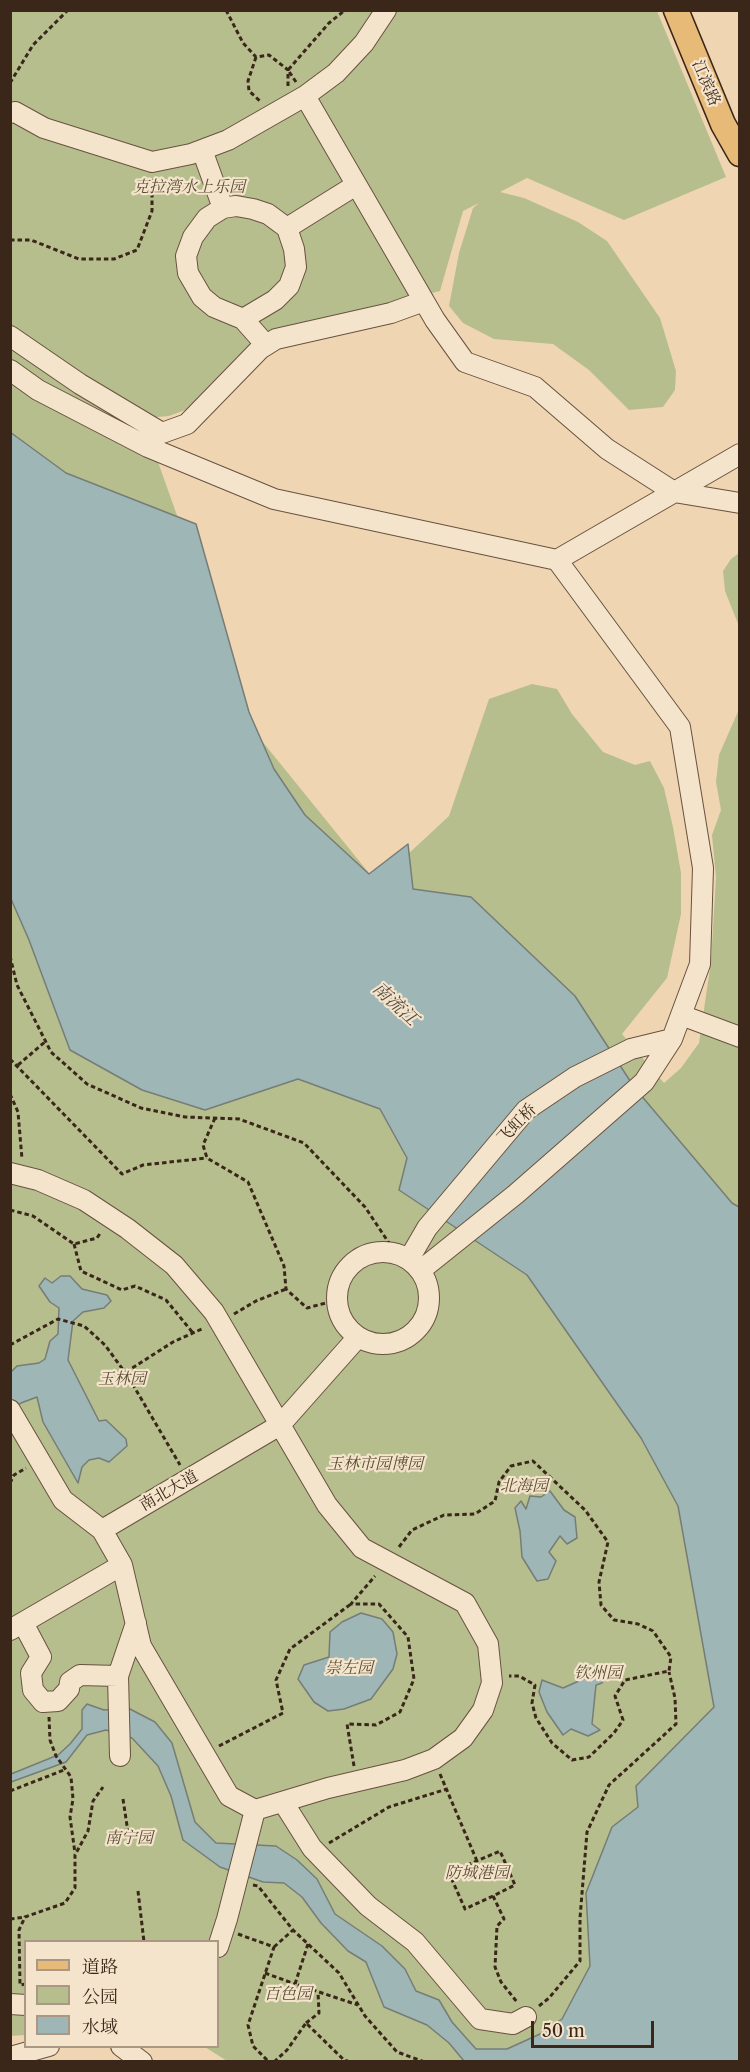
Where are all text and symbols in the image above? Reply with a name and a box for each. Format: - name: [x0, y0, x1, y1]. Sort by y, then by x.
- street label: 江滨路: [688, 57, 724, 109]
- park label: 克拉湾水上乐园: [133, 177, 245, 197]
- water label: 南流江: [368, 978, 422, 1030]
- street label: 飞虹桥: [493, 1100, 541, 1148]
- park label: 玉林园: [98, 1369, 146, 1389]
- park label: 玉林市园博园: [327, 1454, 423, 1474]
- street label: 南北大道: [136, 1467, 202, 1515]
- park label: 北海园: [500, 1476, 548, 1496]
- park label: 崇左园: [325, 1658, 373, 1678]
- park label: 钦州园: [574, 1663, 622, 1683]
- park label: 南宁园: [105, 1828, 153, 1848]
- park label: 防城港园: [445, 1863, 509, 1883]
- legend: [24, 1940, 219, 2048]
- text: 道路: [82, 1956, 118, 1978]
- park label: 百色园: [264, 1984, 312, 2004]
- text: 公园: [82, 1986, 118, 2008]
- scale bar: [534, 2009, 657, 2047]
- text: 水域: [82, 2016, 118, 2038]
- text: 50 m: [542, 2020, 585, 2042]

